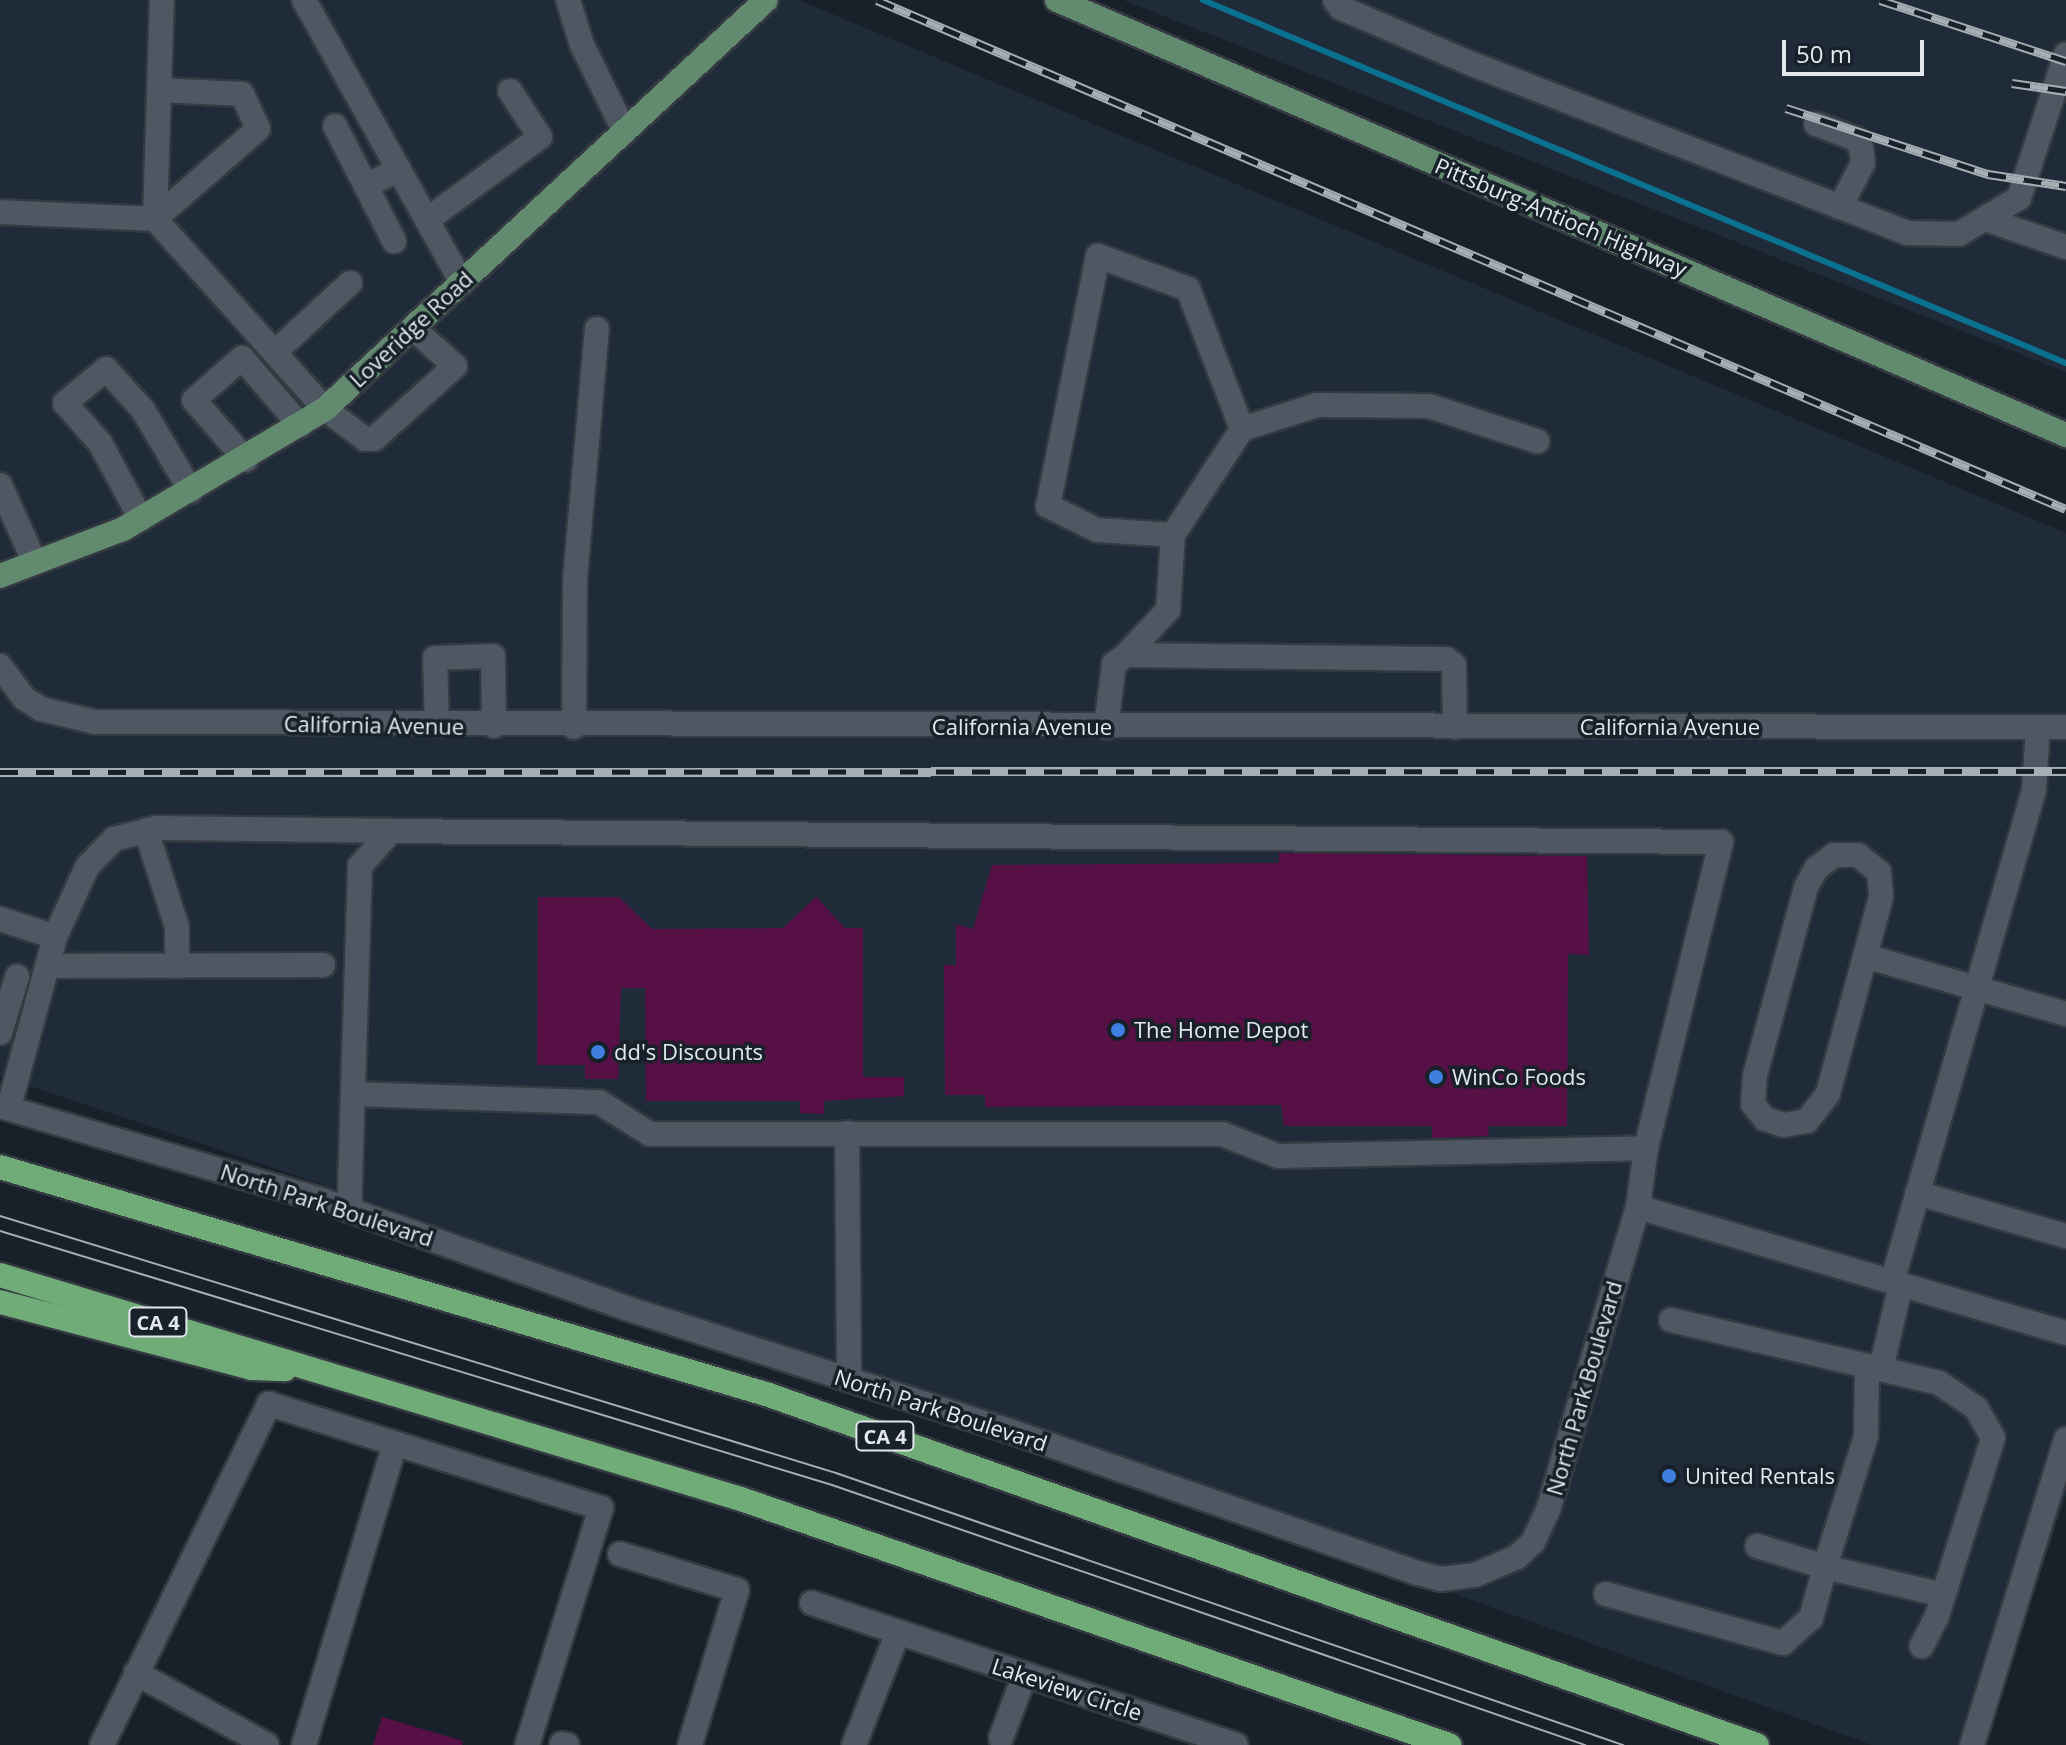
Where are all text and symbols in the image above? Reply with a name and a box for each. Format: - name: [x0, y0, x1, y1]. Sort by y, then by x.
- scale bar: [1786, 24, 1928, 74]
- text: 50 m: [1796, 37, 1852, 70]
- street label: Pittsburg-Antioch Highway: [1431, 152, 1691, 282]
- street label: Loveridge Road: [344, 265, 478, 393]
- street label: California Avenue: [284, 710, 464, 740]
- street label: California Avenue: [932, 714, 1112, 740]
- street label: California Avenue: [1580, 714, 1760, 740]
- place label: The Home Depot: [1134, 1017, 1308, 1043]
- marker: The Home Depot: [1109, 1021, 1127, 1039]
- place label: dd's Discounts: [614, 1039, 763, 1065]
- marker: dd's Discounts: [589, 1043, 607, 1061]
- place label: WinCo Foods: [1452, 1064, 1586, 1090]
- marker: WinCo Foods: [1427, 1068, 1445, 1086]
- street label: North Park Boulevard: [217, 1158, 437, 1252]
- street label: North Park Boulevard: [1541, 1278, 1627, 1498]
- road number: CA 4: [128, 1306, 188, 1338]
- street label: North Park Boulevard: [831, 1363, 1051, 1457]
- road number: CA 4: [855, 1420, 915, 1452]
- place label: United Rentals: [1685, 1463, 1835, 1489]
- marker: United Rentals: [1660, 1467, 1678, 1485]
- street label: Lakeview Circle: [989, 1652, 1145, 1726]

